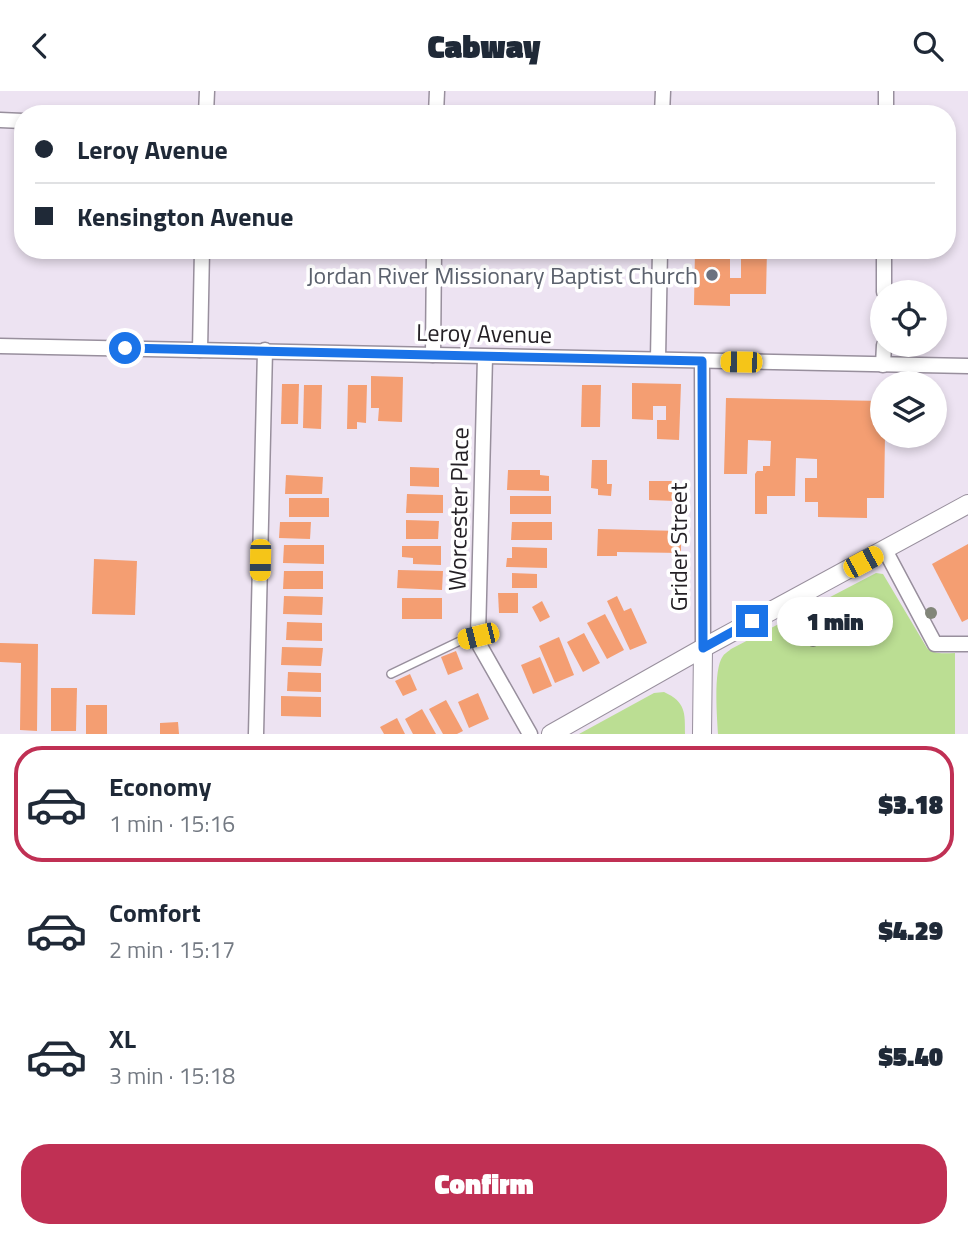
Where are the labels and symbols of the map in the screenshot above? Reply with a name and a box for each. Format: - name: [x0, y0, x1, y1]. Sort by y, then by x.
- place label: Jordan River Missionary Baptist Church: [307, 257, 698, 293]
- marker: Jordan River Missionary Baptist Church: [704, 267, 720, 283]
- street label: Leroy Avenue: [416, 314, 552, 352]
- route start: [109, 332, 141, 364]
- car: [720, 351, 763, 373]
- street label: Worcester Place: [439, 427, 477, 591]
- street label: Grider Street: [660, 482, 696, 611]
- car: [250, 539, 271, 581]
- car: [840, 543, 887, 581]
- callout: 1 min: [776, 596, 892, 645]
- route end: [736, 605, 768, 637]
- car: [456, 621, 501, 651]

